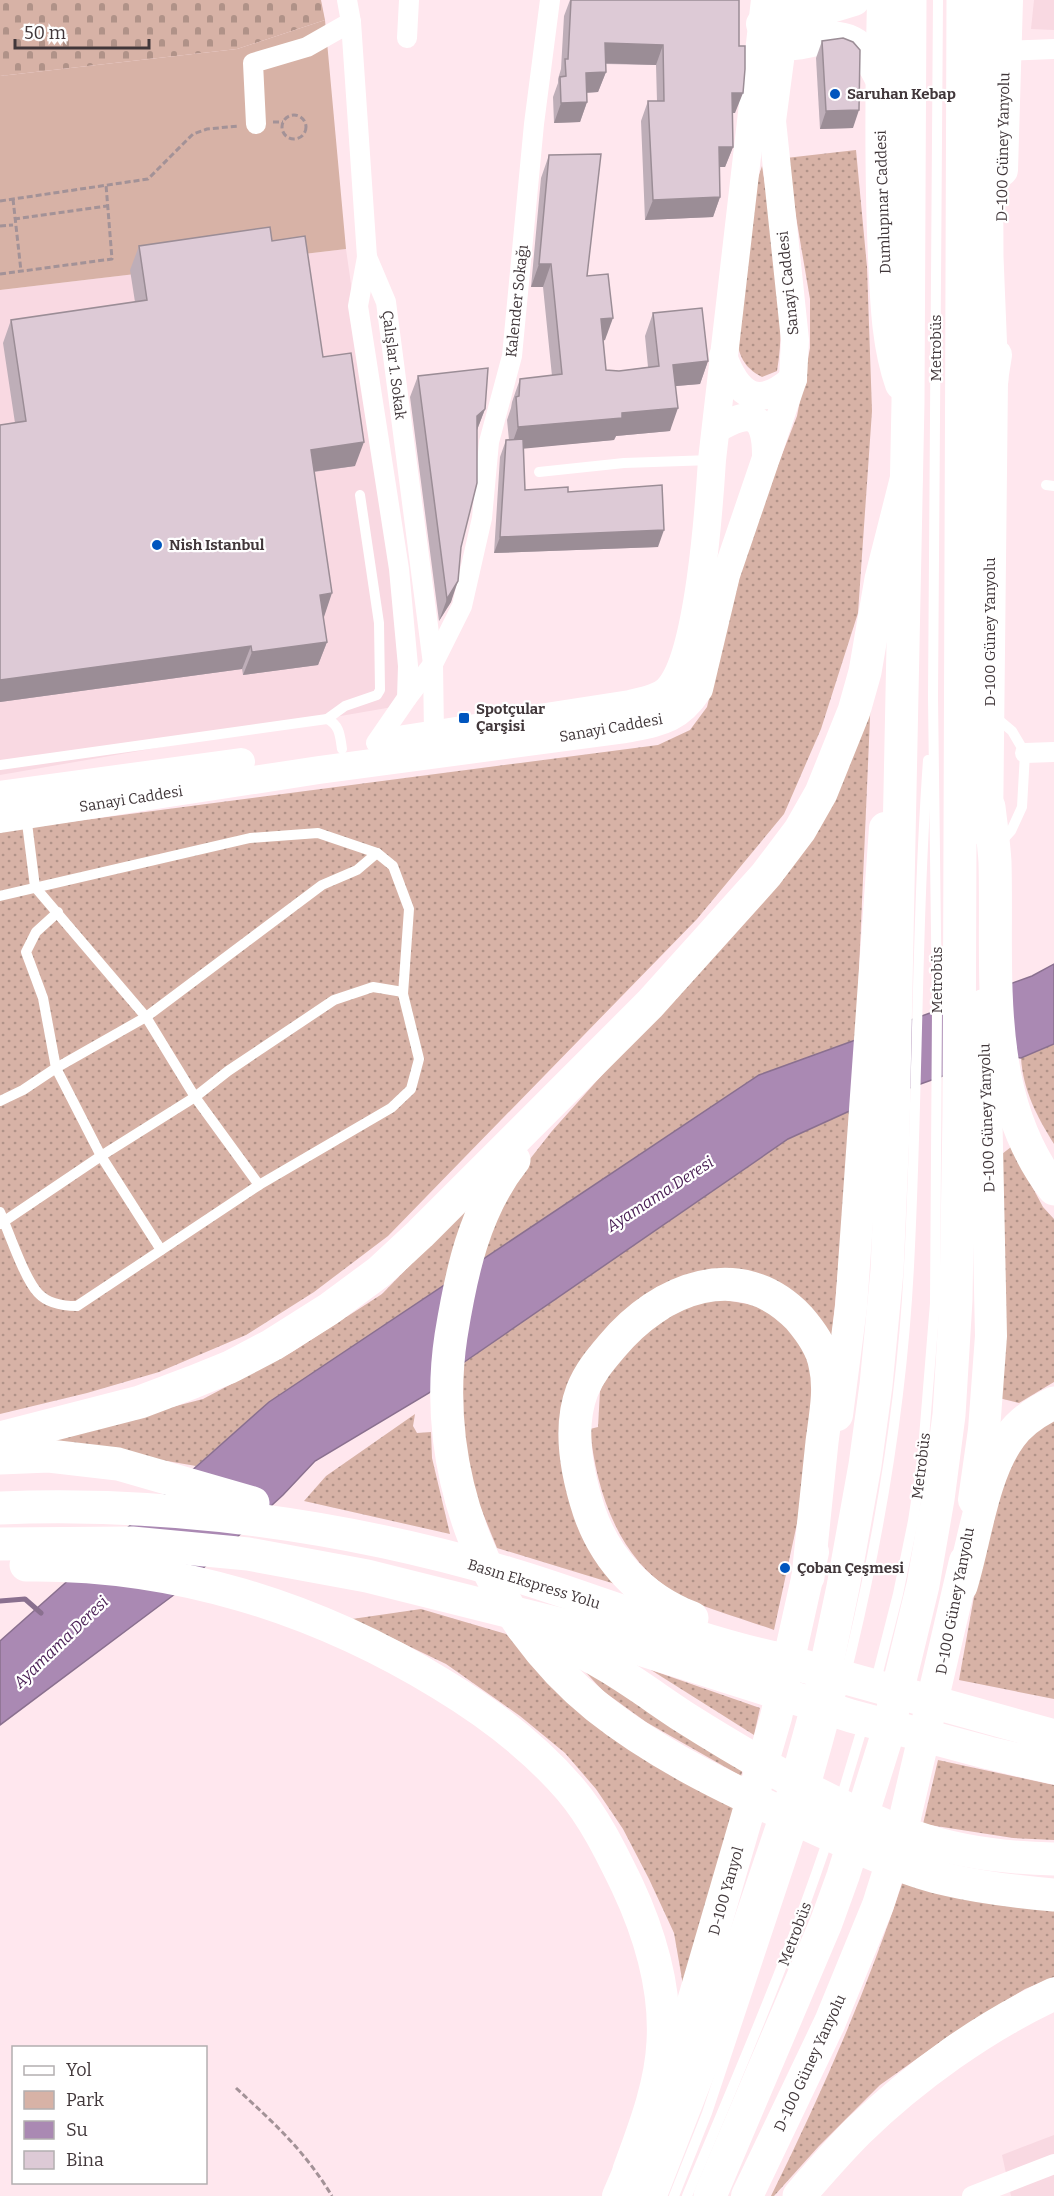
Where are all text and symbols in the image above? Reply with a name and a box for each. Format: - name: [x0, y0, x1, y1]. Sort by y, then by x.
- scale bar: [15, 12, 148, 50]
- text: 50 m: [24, 22, 66, 44]
- street label: D-100 Güney Yanyolu: [993, 72, 1013, 222]
- place label: Saruhan Kebap: [847, 85, 956, 103]
- marker: Saruhan Kebap: [828, 87, 842, 101]
- street label: Dumlupınar Caddesi: [871, 129, 895, 274]
- street label: Sanayi Caddesi: [774, 230, 802, 336]
- street label: Kalender Sokağı: [502, 243, 532, 358]
- street label: Çalışlar 1. Sokak: [378, 309, 410, 421]
- street label: Metrobüs: [927, 315, 945, 381]
- place label: Nish Istanbul: [169, 536, 265, 554]
- marker: Nish Istanbul: [150, 538, 164, 552]
- street label: D-100 Güney Yanyolu: [981, 557, 999, 707]
- place label: Spotçular Çarşisi: [476, 700, 545, 735]
- street label: Sanayi Caddesi: [558, 710, 665, 746]
- marker: Spotçular Çarşisi: [457, 711, 471, 725]
- street label: Sanayi Caddesi: [78, 782, 185, 816]
- street label: Metrobüs: [928, 947, 946, 1013]
- street label: D-100 Güney Yanyolu: [975, 1043, 999, 1193]
- water label: Ayamama Deresi: [602, 1152, 717, 1236]
- street label: Metrobüs: [908, 1432, 934, 1500]
- street label: D-100 Güney Yanyolu: [932, 1526, 978, 1676]
- street label: Basın Ekspress Yolu: [466, 1555, 602, 1613]
- place label: Çoban Çeşmesi: [797, 1559, 904, 1577]
- marker: Çoban Çeşmesi: [778, 1561, 792, 1575]
- water label: Ayamama Deresi: [9, 1592, 112, 1693]
- street label: D-100 Yanyol: [705, 1845, 747, 1937]
- street label: Metrobüs: [775, 1900, 815, 1968]
- street label: D-100 Güney Yanyolu: [770, 1992, 850, 2134]
- legend: [12, 2046, 207, 2184]
- text: Yol: [66, 2059, 92, 2081]
- text: Park: [66, 2089, 105, 2111]
- text: Su: [66, 2119, 88, 2141]
- text: Bina: [66, 2149, 104, 2171]

